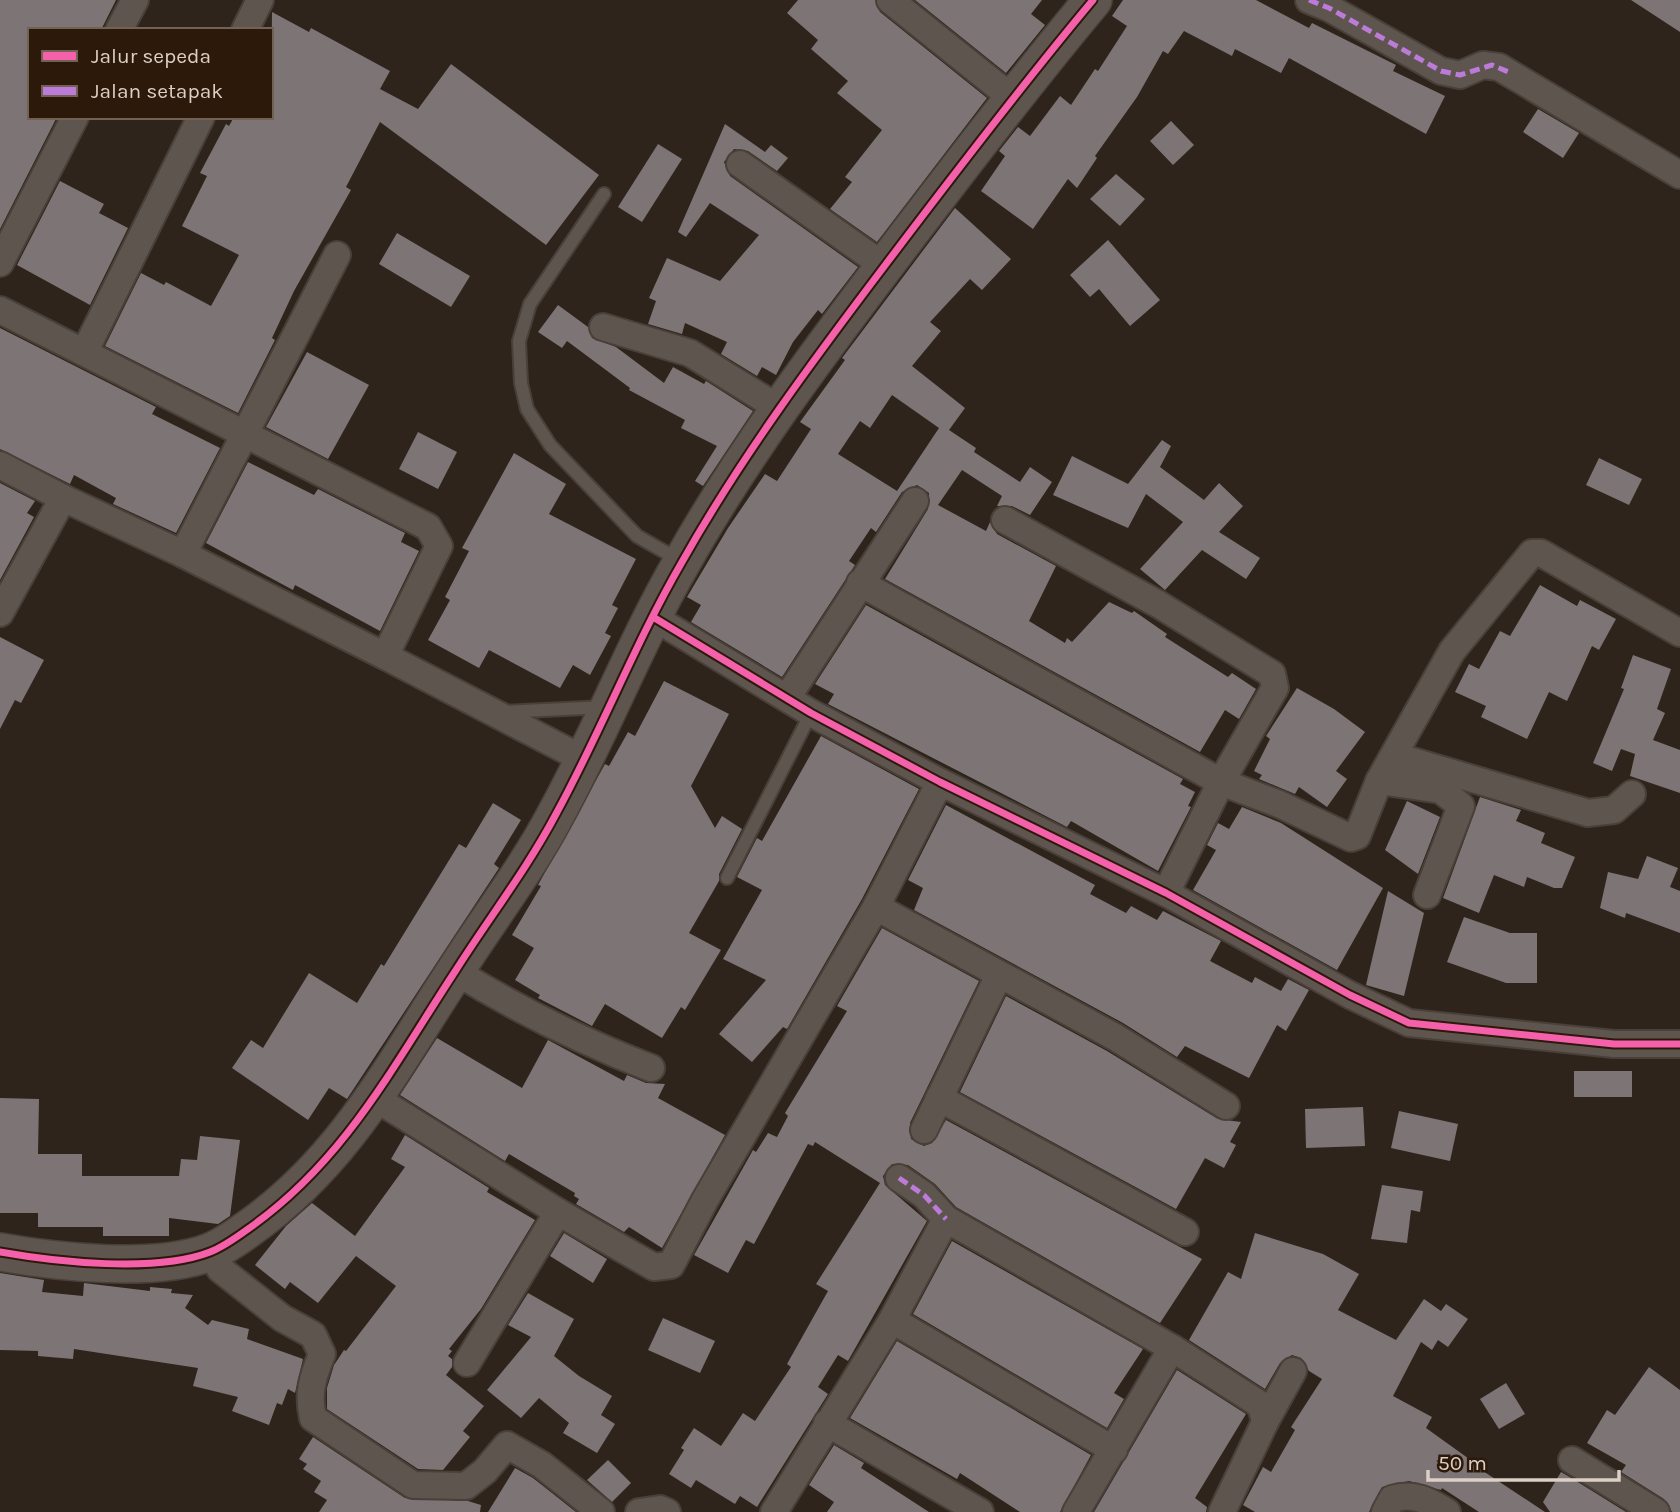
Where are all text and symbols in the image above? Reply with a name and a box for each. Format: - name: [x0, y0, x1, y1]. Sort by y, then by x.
- legend: [28, 28, 273, 119]
- text: Jalur sepeda: [91, 44, 211, 68]
- text: Jalan setapak: [91, 79, 223, 103]
- scale bar: [1428, 1438, 1619, 1482]
- text: 50 m: [1438, 1451, 1487, 1475]

